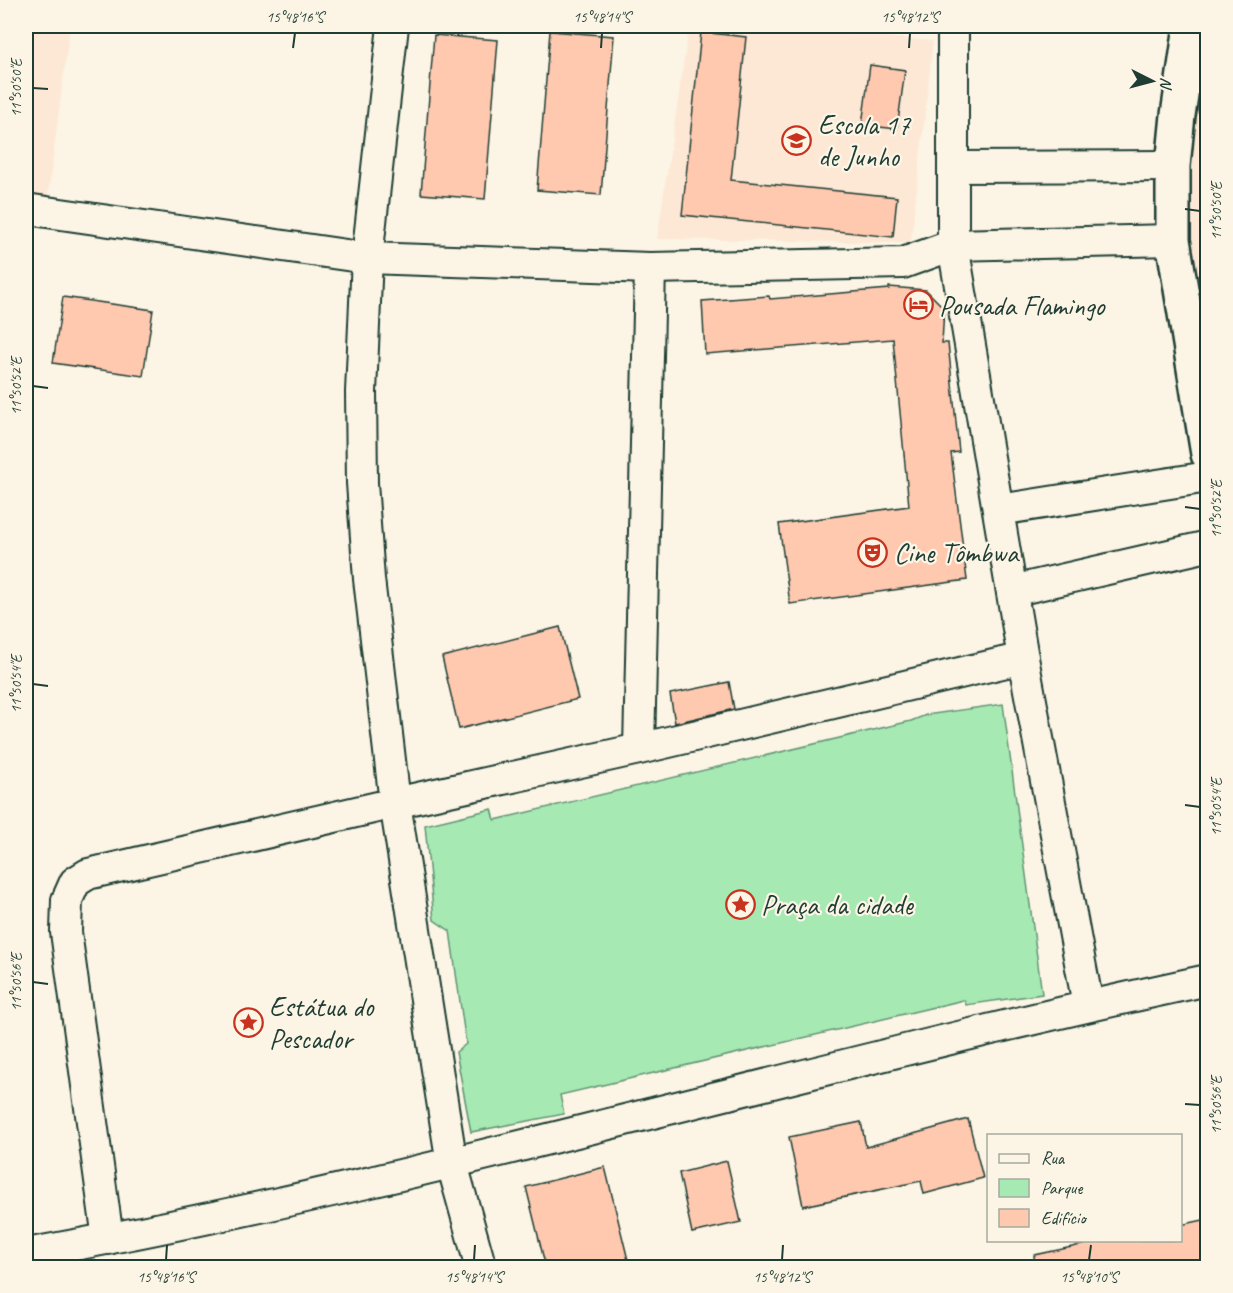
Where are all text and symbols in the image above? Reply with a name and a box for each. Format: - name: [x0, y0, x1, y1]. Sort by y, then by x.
- text: 15°48'16"S: [266, 8, 326, 27]
- text: 15°48'14"S: [573, 8, 633, 27]
- text: 15°48'12"S: [881, 8, 941, 27]
- north arrow: [1122, 51, 1182, 111]
- text: 11°50'50"E: [7, 57, 26, 117]
- text: N: [1155, 76, 1176, 92]
- place label: Escola 17 de Junho: [818, 107, 911, 174]
- school or university icon: Escola 17 de Junho: [781, 124, 813, 156]
- text: 11°50'50"E: [1207, 180, 1226, 240]
- place label: Pousada Flamingo: [939, 288, 1107, 323]
- hotel icon: Pousada Flamingo: [902, 289, 934, 321]
- text: 11°50'52"E: [7, 355, 26, 415]
- text: 11°50'52"E: [1207, 478, 1226, 538]
- place label: Cine Tômbwa: [894, 535, 1020, 570]
- theatre icon: Cine Tômbwa: [857, 536, 889, 568]
- text: 11°50'54"E: [7, 653, 26, 713]
- text: 11°50'54"E: [1207, 776, 1226, 836]
- place label: Praça da cidade: [761, 887, 914, 922]
- place icon: Praça da cidade: [724, 888, 756, 920]
- text: 11°50'56"E: [7, 951, 26, 1011]
- place label: Estátua do Pescador: [269, 989, 376, 1056]
- place icon: Estátua do Pescador: [232, 1006, 264, 1038]
- text: 11°50'56"E: [1207, 1074, 1226, 1134]
- legend: [987, 1134, 1182, 1242]
- text: Rua: [1041, 1147, 1066, 1169]
- text: Parque: [1041, 1177, 1083, 1199]
- text: Edifício: [1041, 1207, 1087, 1229]
- text: 15°48'16"S: [137, 1268, 197, 1287]
- text: 15°48'14"S: [445, 1268, 505, 1287]
- text: 15°48'12"S: [753, 1268, 813, 1287]
- text: 15°48'10"S: [1060, 1268, 1120, 1287]

